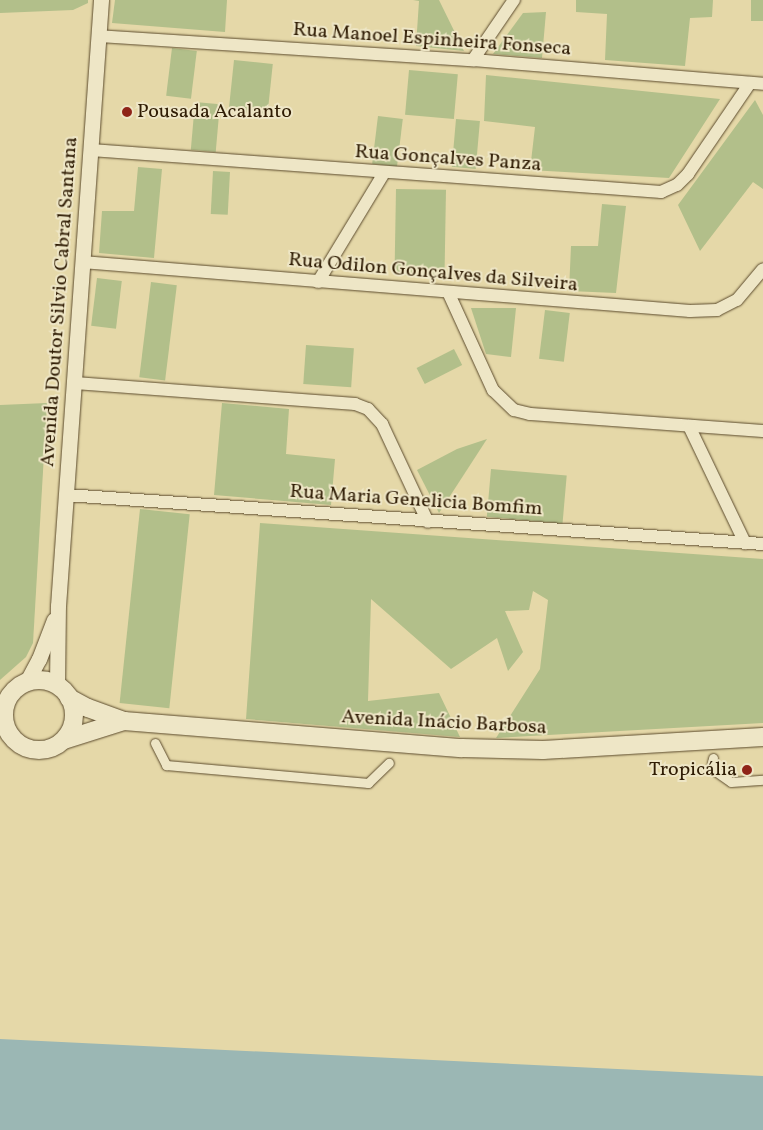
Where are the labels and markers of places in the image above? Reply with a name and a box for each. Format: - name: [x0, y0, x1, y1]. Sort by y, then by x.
- place label: Pousada Acalanto: [137, 100, 292, 124]
- marker: Pousada Acalanto: [121, 106, 133, 118]
- place label: Tropicália: [649, 758, 737, 782]
- marker: Tropicália: [741, 764, 753, 776]

